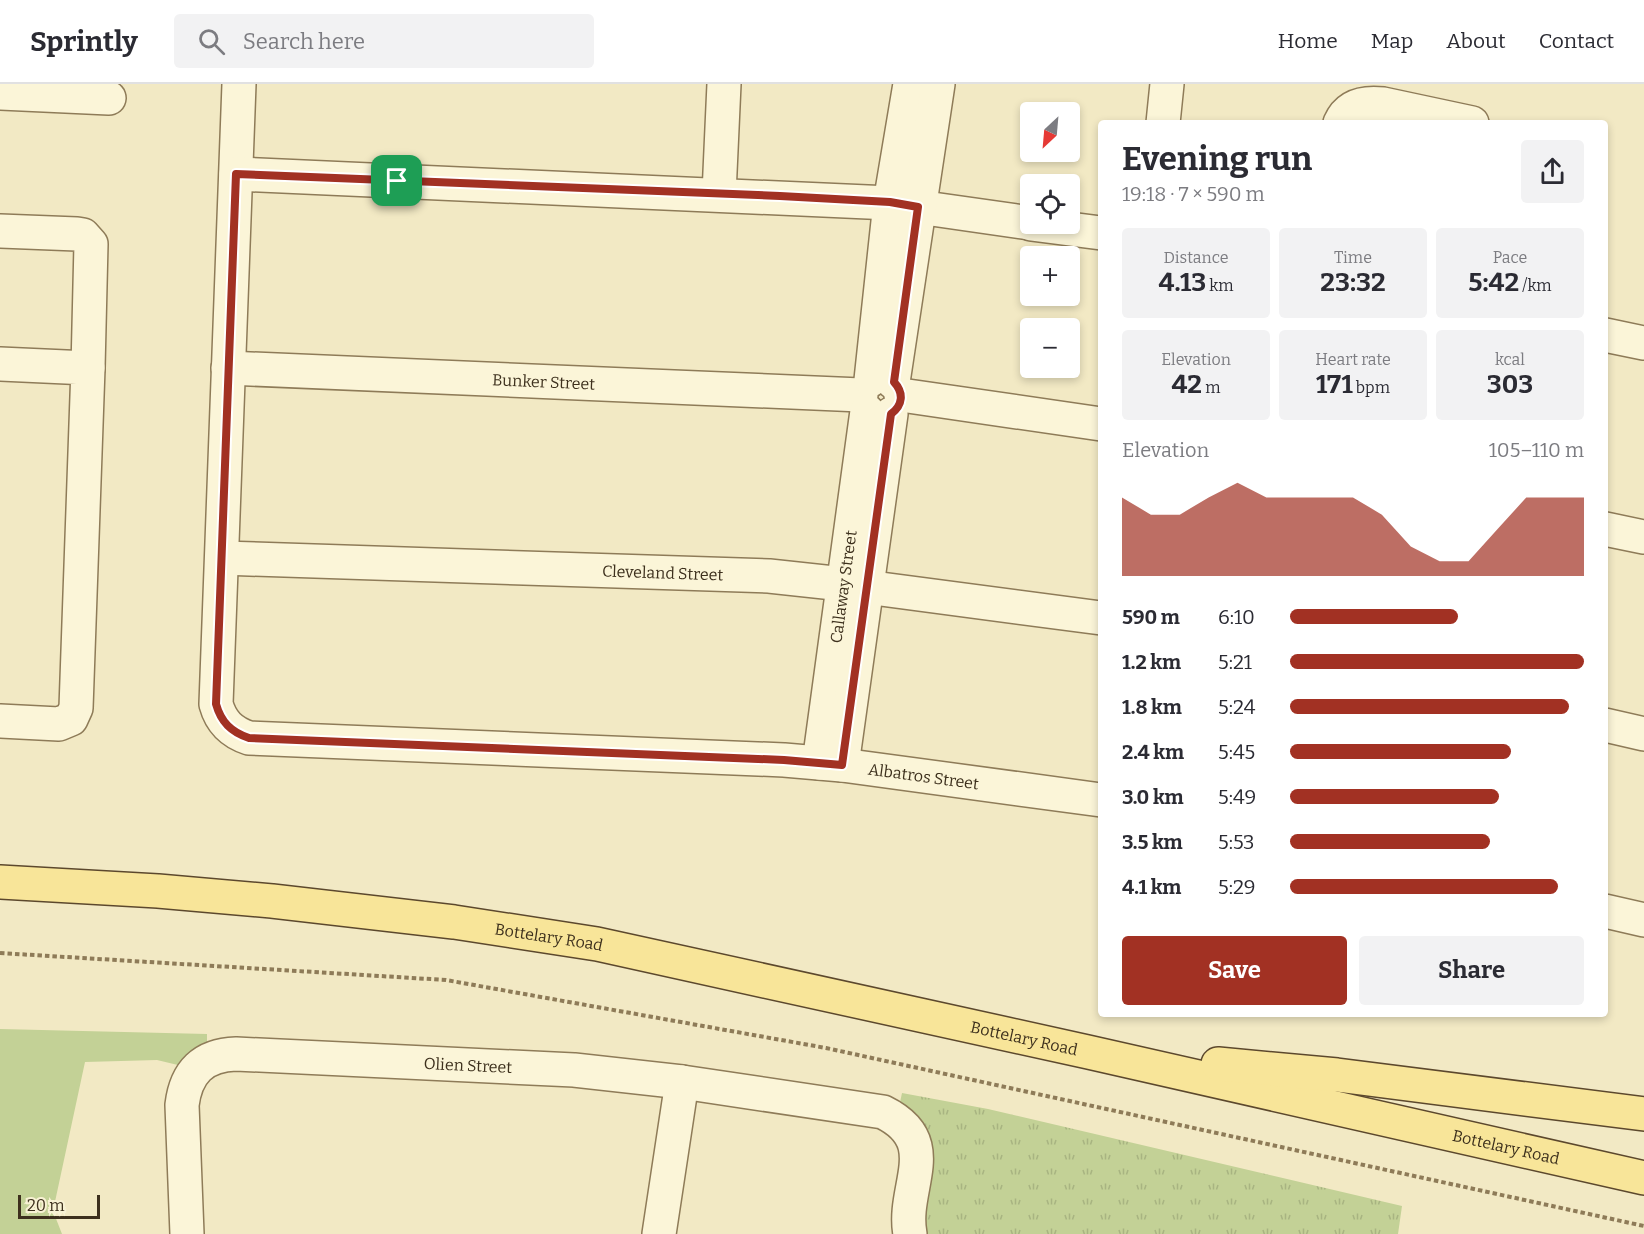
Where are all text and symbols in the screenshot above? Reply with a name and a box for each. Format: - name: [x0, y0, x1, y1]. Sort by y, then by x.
- search box: [174, 14, 594, 68]
- text: Sprintly: [30, 25, 138, 58]
- icon: search: [195, 25, 228, 58]
- text: Search here: [243, 28, 365, 55]
- text: Home: [1278, 28, 1338, 54]
- text: Map: [1371, 28, 1413, 54]
- text: About: [1446, 28, 1506, 54]
- text: Contact: [1539, 28, 1614, 54]
- north arrow: [1020, 102, 1080, 162]
- map controls: [1020, 102, 1080, 378]
- text: Evening run: [1122, 139, 1312, 179]
- button: share: [1521, 140, 1584, 203]
- pin: [371, 155, 422, 206]
- icon: arrive: [380, 164, 413, 197]
- button: locate: [1020, 174, 1080, 234]
- text: 19:18 · 7 × 590 m: [1122, 182, 1265, 206]
- button: +: [1020, 246, 1080, 306]
- text: Distance: [1164, 248, 1228, 267]
- text: Time: [1334, 248, 1372, 267]
- text: Pace: [1493, 248, 1527, 267]
- text: 4.13: [1159, 267, 1206, 298]
- text: 23:32: [1320, 267, 1386, 298]
- text: 5:42: [1468, 267, 1519, 298]
- text: km: [1206, 276, 1233, 295]
- text: /km: [1519, 276, 1552, 295]
- button: −: [1020, 318, 1080, 378]
- text: Elevation: [1161, 350, 1231, 369]
- text: Heart rate: [1315, 350, 1391, 369]
- text: kcal: [1495, 350, 1525, 369]
- text: 42: [1172, 369, 1202, 400]
- text: 171: [1316, 369, 1353, 400]
- text: 303: [1487, 369, 1533, 400]
- street label: Bunker Street: [492, 370, 596, 393]
- text: m: [1202, 378, 1220, 397]
- text: bpm: [1353, 378, 1390, 397]
- text: Elevation: [1122, 438, 1209, 462]
- text: 105–110 m: [1489, 438, 1584, 462]
- street label: Callaway Street: [826, 529, 860, 644]
- street label: Cleveland Street: [602, 561, 724, 584]
- text: 590 m: [1122, 605, 1180, 629]
- text: 6:10: [1218, 605, 1255, 629]
- text: 1.2 km: [1122, 650, 1181, 674]
- text: 5:21: [1218, 650, 1252, 674]
- text: 1.8 km: [1122, 695, 1182, 719]
- text: 5:24: [1218, 695, 1255, 719]
- text: 2.4 km: [1122, 740, 1184, 764]
- text: 5:45: [1218, 740, 1255, 764]
- street label: Albatros Street: [867, 759, 980, 793]
- text: 3.0 km: [1122, 785, 1184, 809]
- text: 5:49: [1218, 785, 1256, 809]
- text: 3.5 km: [1122, 830, 1183, 854]
- text: 5:53: [1218, 830, 1255, 854]
- text: 4.1 km: [1122, 875, 1181, 899]
- text: 5:29: [1218, 875, 1256, 899]
- street label: Bottelary Road: [494, 919, 605, 955]
- button: Save: [1122, 936, 1347, 1005]
- button: Share: [1359, 936, 1584, 1005]
- street label: Bottelary Road: [969, 1017, 1080, 1059]
- street label: Olien Street: [423, 1053, 513, 1077]
- street label: Bottelary Road: [1451, 1125, 1562, 1168]
- scale bar: [18, 1192, 100, 1220]
- text: 20 m: [27, 1196, 64, 1215]

